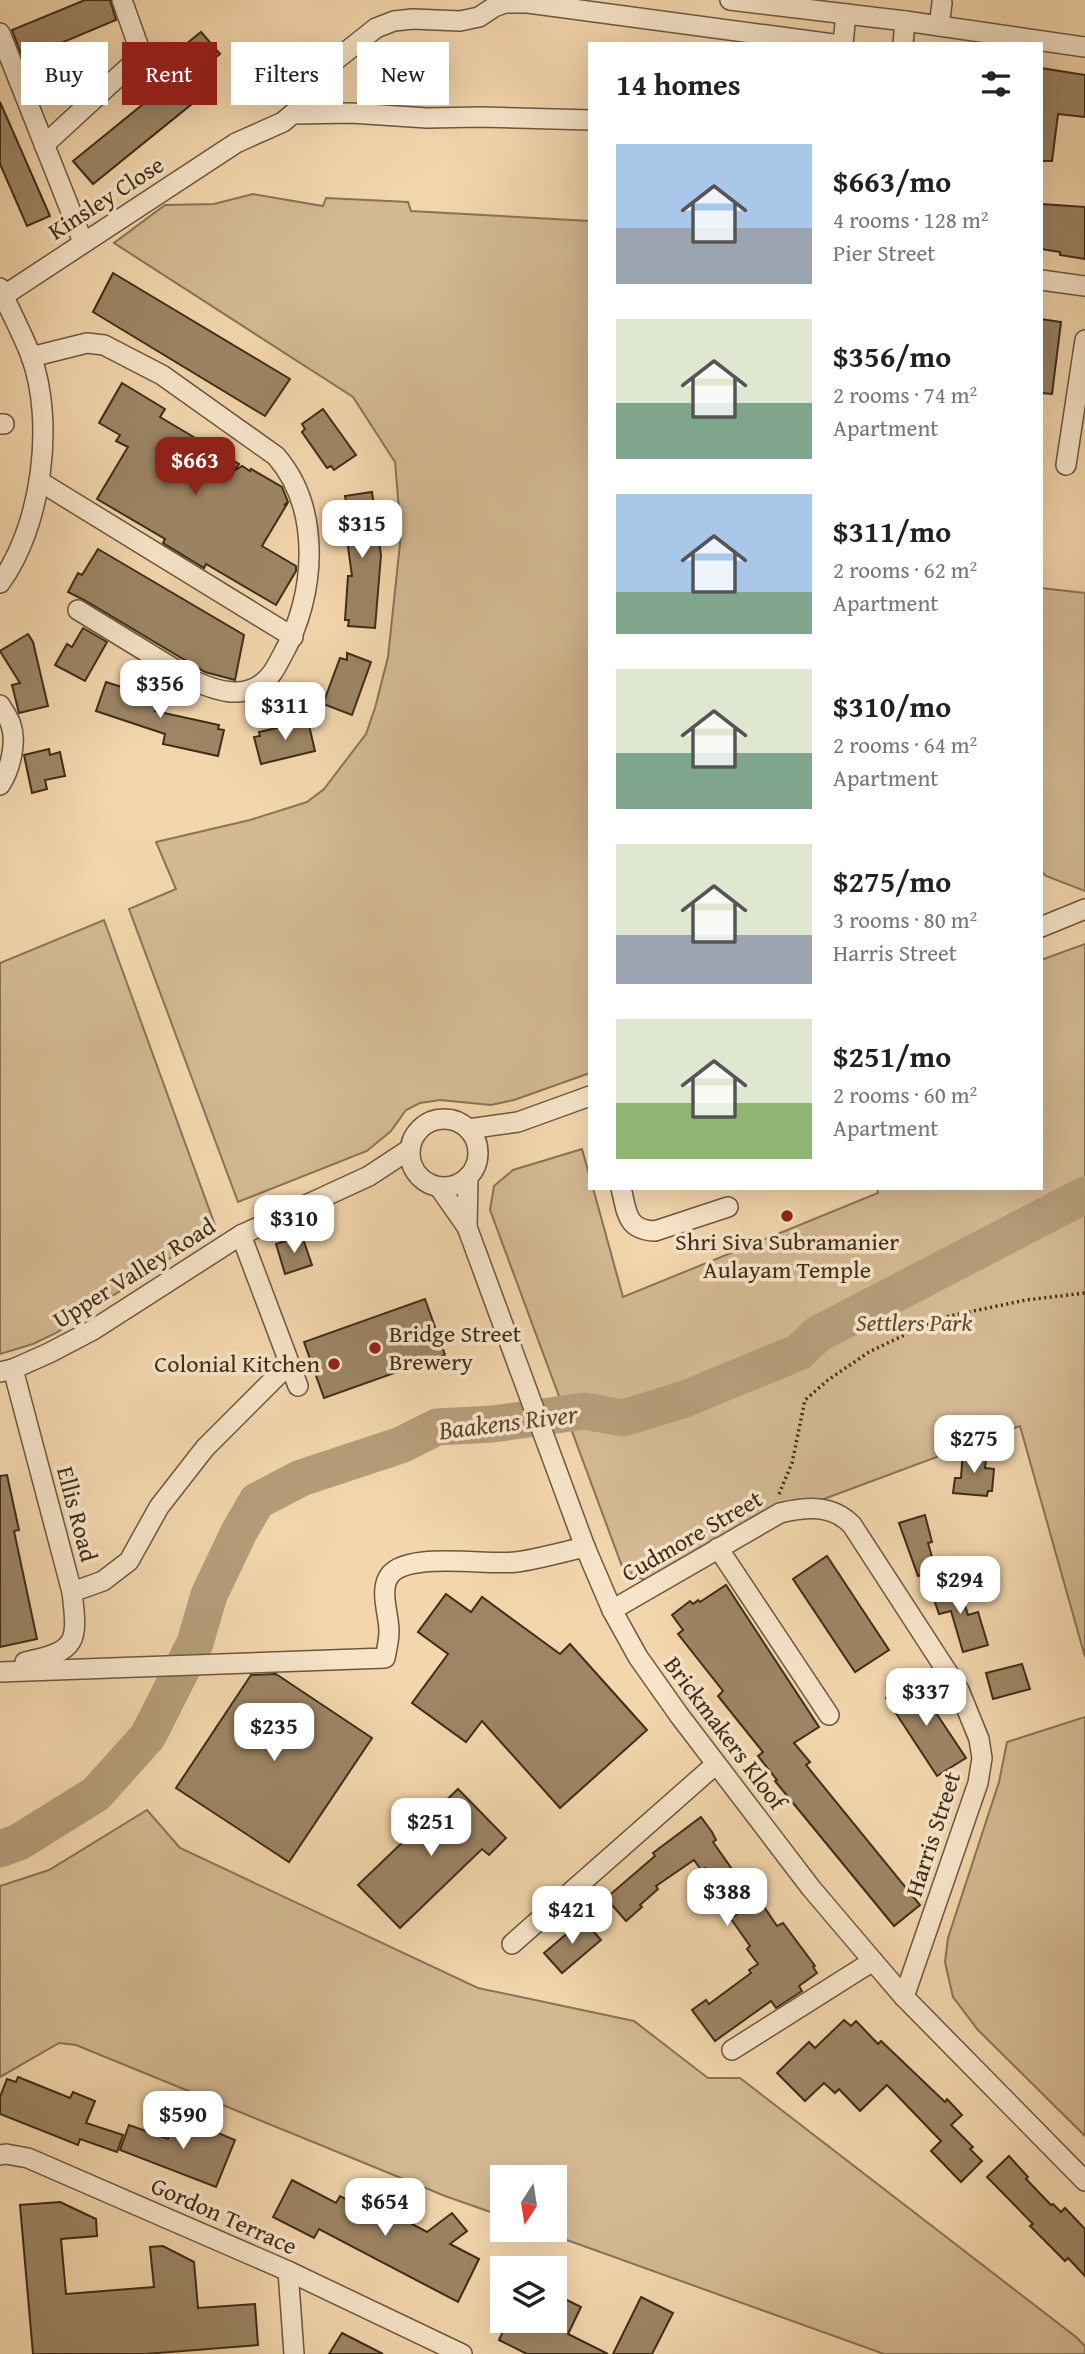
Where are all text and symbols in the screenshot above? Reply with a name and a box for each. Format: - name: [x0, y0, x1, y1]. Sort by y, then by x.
- chip: Buy: [21, 42, 108, 105]
- chip: Rent: [122, 42, 217, 105]
- chip: Filters: [231, 42, 343, 105]
- chip: New: [357, 42, 449, 105]
- text: 14 homes: [616, 62, 741, 106]
- icon: filters: [977, 65, 1015, 103]
- street label: Kinsley Close: [41, 147, 171, 248]
- text: $663/mo: [833, 159, 951, 203]
- icon: home: [672, 172, 756, 256]
- text: 4 rooms · 128 m²: [833, 203, 988, 236]
- text: Pier Street: [833, 236, 935, 269]
- text: $356/mo: [833, 334, 951, 378]
- icon: home: [672, 347, 756, 431]
- text: 2 rooms · 74 m²: [833, 378, 977, 411]
- text: Apartment: [833, 411, 938, 444]
- pin: $663: [154, 438, 236, 497]
- text: $663: [171, 443, 219, 476]
- pin: $315: [321, 500, 403, 560]
- text: $315: [338, 506, 386, 539]
- text: $311/mo: [833, 509, 951, 553]
- icon: home: [672, 522, 756, 606]
- text: 2 rooms · 62 m²: [833, 553, 977, 586]
- text: Apartment: [833, 586, 938, 619]
- pin: $356: [119, 660, 201, 720]
- text: $356: [136, 666, 184, 699]
- pin: $311: [244, 682, 326, 742]
- text: $310/mo: [833, 684, 951, 728]
- text: $311: [261, 688, 309, 721]
- icon: home: [672, 697, 756, 781]
- text: 2 rooms · 64 m²: [833, 728, 977, 761]
- text: Apartment: [833, 761, 938, 794]
- text: $275/mo: [833, 859, 951, 903]
- icon: home: [672, 872, 756, 956]
- text: 3 rooms · 80 m²: [833, 903, 977, 936]
- text: Harris Street: [833, 936, 957, 969]
- text: $251/mo: [833, 1034, 951, 1078]
- icon: home: [672, 1047, 756, 1131]
- text: 2 rooms · 60 m²: [833, 1078, 977, 1111]
- text: Apartment: [833, 1111, 938, 1144]
- pin: $310: [253, 1196, 335, 1255]
- text: $310: [270, 1201, 318, 1234]
- street label: Upper Valley Road: [46, 1208, 222, 1337]
- marker: Shri Siva Subramanier Aulayam Temple: [779, 1208, 795, 1224]
- place label: Shri Siva Subramanier Aulayam Temple: [675, 1224, 899, 1287]
- park label: Settlers Park: [856, 1305, 972, 1340]
- place label: Bridge Street Brewery: [389, 1316, 522, 1379]
- marker: Bridge Street Brewery: [367, 1340, 383, 1356]
- place label: Colonial Kitchen: [154, 1346, 321, 1381]
- marker: Colonial Kitchen: [326, 1356, 342, 1372]
- water label: Baakens River: [435, 1393, 581, 1449]
- pin: $275: [933, 1416, 1015, 1475]
- text: $275: [950, 1421, 998, 1454]
- street label: Ellis Road: [48, 1462, 107, 1566]
- street label: Cudmore Street: [615, 1481, 769, 1590]
- pin: $294: [919, 1556, 1001, 1616]
- text: $294: [936, 1562, 984, 1595]
- street label: Brickmakers Kloof: [656, 1649, 796, 1819]
- pin: $337: [885, 1668, 967, 1728]
- text: $337: [902, 1674, 950, 1707]
- pin: $235: [233, 1704, 315, 1763]
- text: $235: [250, 1709, 298, 1742]
- street label: Harris Street: [896, 1766, 969, 1901]
- pin: $251: [390, 1798, 472, 1858]
- text: $251: [407, 1804, 455, 1837]
- pin: $388: [686, 1868, 768, 1928]
- text: $388: [703, 1874, 751, 1907]
- pin: $421: [531, 1886, 613, 1946]
- text: $421: [548, 1892, 596, 1925]
- pin: $590: [142, 2092, 224, 2151]
- text: $590: [159, 2097, 207, 2130]
- north arrow: [490, 2165, 567, 2242]
- map controls: [490, 2165, 567, 2333]
- street label: Gordon Terrace: [146, 2168, 303, 2263]
- pin: $654: [344, 2178, 426, 2238]
- text: $654: [361, 2184, 409, 2217]
- button: layers: [490, 2256, 567, 2333]

